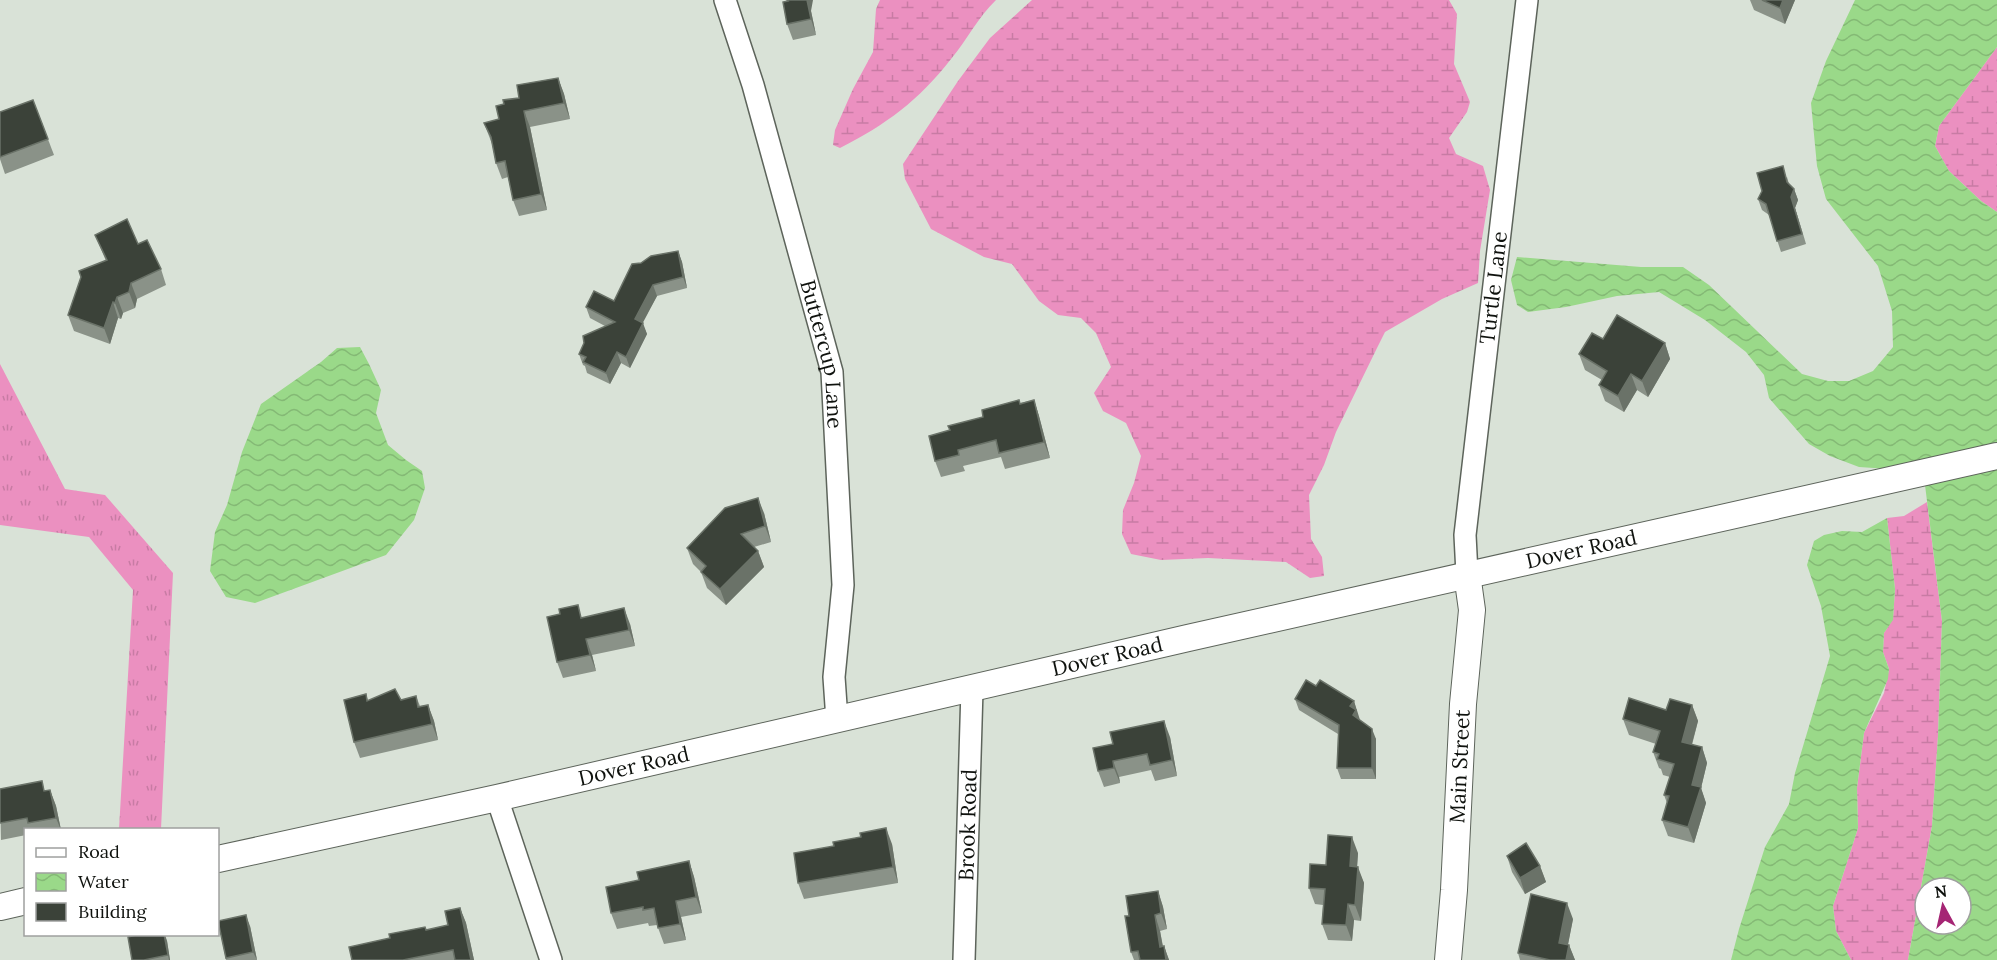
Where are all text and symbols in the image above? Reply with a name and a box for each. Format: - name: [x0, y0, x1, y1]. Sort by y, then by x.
- street label: Turtle Lane: [1473, 230, 1513, 345]
- street label: Buttercup Lane: [794, 277, 849, 429]
- street label: Dover Road: [1523, 523, 1639, 575]
- street label: Dover Road: [1049, 630, 1165, 682]
- street label: Main Street: [1443, 708, 1476, 824]
- street label: Dover Road: [576, 740, 692, 792]
- street label: Brook Road: [952, 769, 983, 881]
- legend: [24, 828, 219, 936]
- text: Road: [78, 840, 120, 863]
- text: Water: [78, 870, 129, 893]
- north arrow: [1913, 876, 1973, 936]
- text: N: [1933, 880, 1948, 902]
- text: Building: [78, 900, 148, 923]

